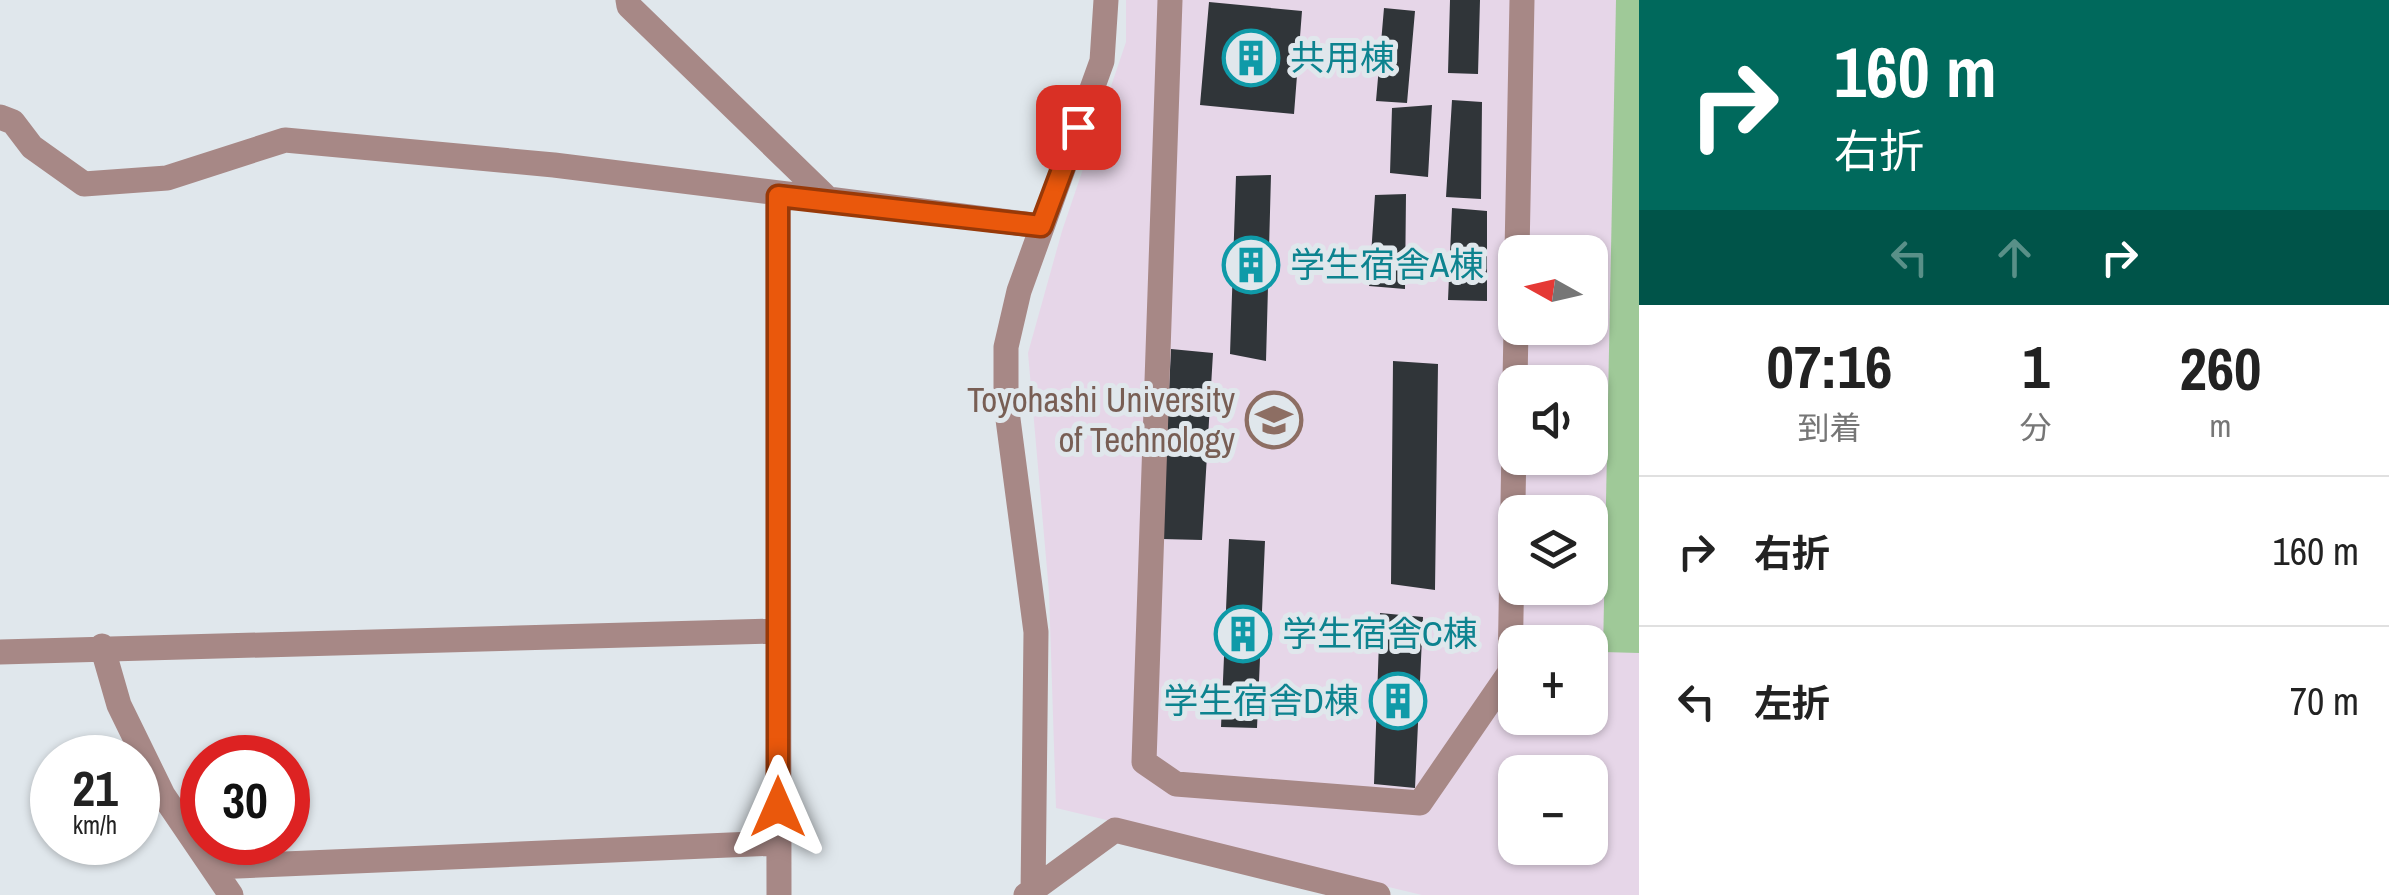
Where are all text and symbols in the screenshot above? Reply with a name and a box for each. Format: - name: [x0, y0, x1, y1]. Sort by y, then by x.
- text: 160 m: [1834, 25, 1997, 119]
- building icon: 共用棟: [1221, 28, 1281, 88]
- place label: 共用棟: [1290, 34, 1395, 81]
- icon: right: [1669, 40, 1799, 170]
- pin: [1036, 85, 1121, 170]
- icon: arrive: [1051, 100, 1106, 155]
- text: 右折: [1834, 120, 1924, 181]
- icon: left: [1882, 230, 1937, 285]
- icon: ahead: [1987, 230, 2042, 285]
- icon: right: [2092, 230, 2147, 285]
- building icon: 学生宿舎A棟: [1221, 235, 1281, 295]
- north arrow: [1498, 235, 1608, 345]
- map controls: [1498, 235, 1608, 865]
- place label: 学生宿舎A棟: [1290, 241, 1484, 288]
- text: 07:16: [1767, 326, 1892, 407]
- text: 1: [2022, 326, 2050, 407]
- text: 260: [2179, 328, 2261, 409]
- button: sound: [1498, 365, 1608, 475]
- place label: Toyohashi University of Technology: [967, 376, 1236, 463]
- school or university icon: Toyohashi University of Technology: [1244, 390, 1304, 450]
- text: m: [2210, 404, 2231, 447]
- text: 到着: [1797, 406, 1861, 449]
- text: 分: [2020, 406, 2052, 449]
- button: layers: [1498, 495, 1608, 605]
- icon: right: [1669, 524, 1724, 579]
- text: 160 m: [2272, 526, 2359, 577]
- text: 右折: [1754, 528, 1830, 579]
- building icon: 学生宿舎C棟: [1213, 604, 1273, 664]
- place label: 学生宿舎C棟: [1282, 610, 1478, 657]
- button: +: [1498, 625, 1608, 735]
- building icon: 学生宿舎D棟: [1368, 671, 1428, 731]
- icon: left: [1669, 674, 1724, 729]
- text: 70 m: [2290, 676, 2359, 727]
- place label: 学生宿舎D棟: [1163, 677, 1359, 724]
- text: 左折: [1754, 678, 1830, 729]
- speed limit sign: 30: [180, 735, 310, 865]
- text: 21: [72, 754, 118, 822]
- position arrow: [726, 755, 830, 859]
- button: −: [1498, 755, 1608, 865]
- text: km/h: [73, 808, 117, 842]

